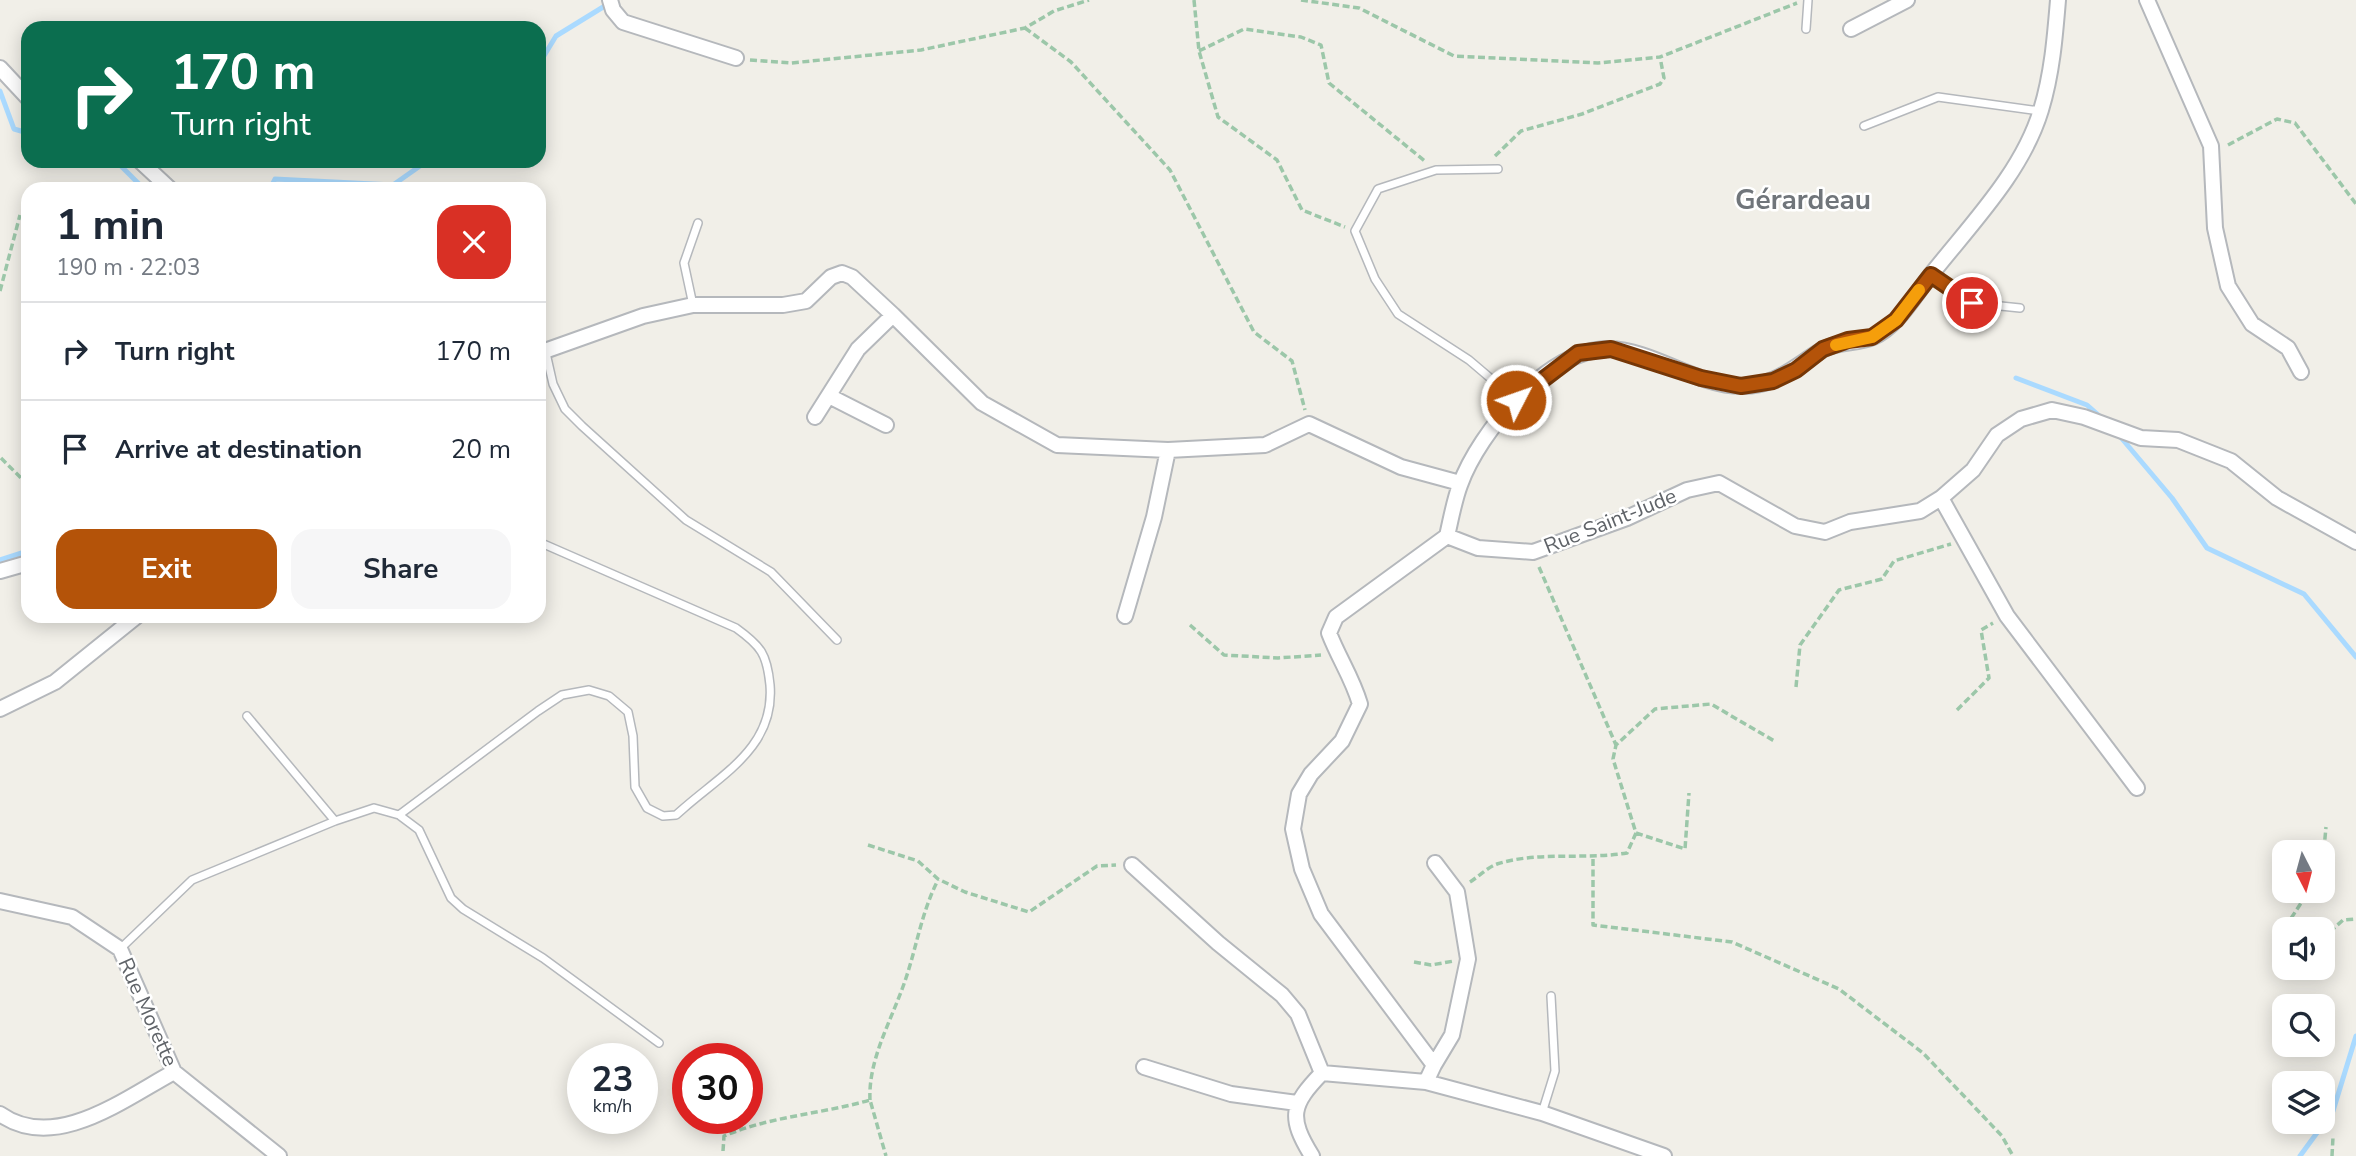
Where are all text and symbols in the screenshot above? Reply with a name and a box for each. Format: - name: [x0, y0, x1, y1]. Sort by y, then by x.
- text: 170 m: [171, 39, 315, 106]
- icon: right: [56, 49, 147, 140]
- text: Turn right: [171, 103, 311, 146]
- district label: Gérardeau: [1735, 181, 1871, 219]
- text: 1 min: [56, 197, 165, 254]
- button: close: [437, 205, 511, 279]
- text: 190 m · 22:03: [56, 252, 201, 283]
- pin: [1942, 273, 2002, 333]
- icon: arrive: [1953, 284, 1991, 322]
- icon: right: [56, 332, 94, 370]
- text: Turn right: [115, 334, 234, 369]
- text: 170 m: [435, 334, 511, 369]
- position arrow: [1479, 363, 1553, 437]
- icon: arrive: [56, 430, 94, 468]
- text: Arrive at destination: [115, 432, 362, 467]
- text: 20 m: [451, 432, 511, 467]
- street label: Rue Saint-Jude: [1540, 482, 1680, 560]
- button: Exit: [56, 529, 277, 609]
- button: Share: [291, 529, 511, 609]
- north arrow: [2272, 840, 2334, 903]
- map controls: [2272, 840, 2335, 1134]
- button: sound: [2272, 917, 2335, 980]
- street label: Rue Morette: [112, 953, 184, 1071]
- button: search: [2272, 994, 2335, 1057]
- speed limit sign: 30: [672, 1043, 763, 1134]
- text: 23: [591, 1056, 634, 1103]
- button: layers: [2272, 1071, 2335, 1134]
- text: km/h: [593, 1094, 632, 1118]

